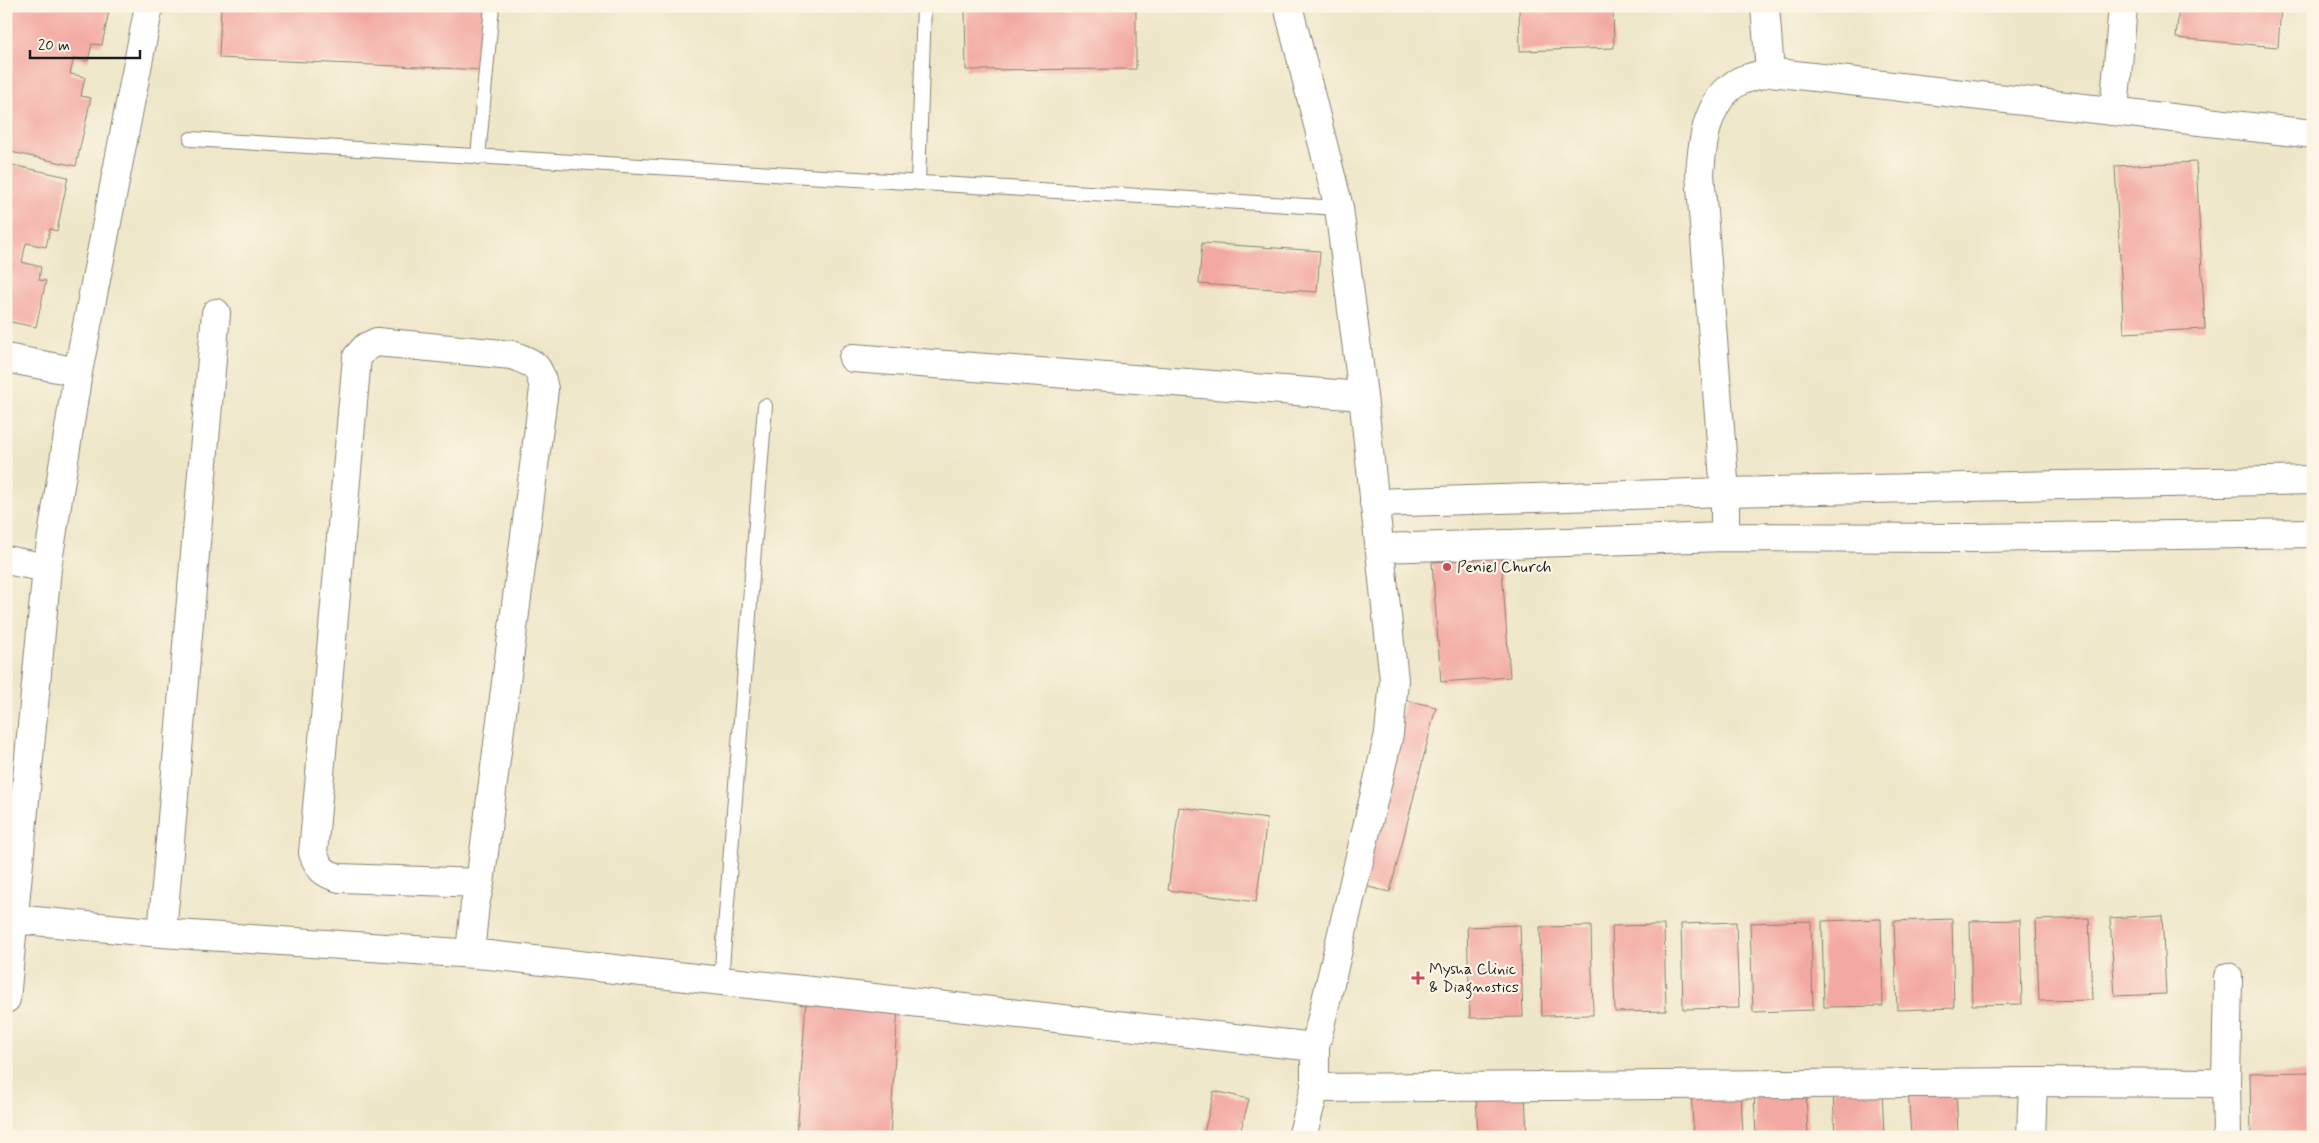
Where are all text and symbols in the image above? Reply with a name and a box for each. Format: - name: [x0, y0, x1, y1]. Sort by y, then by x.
- scale bar: [30, 28, 140, 60]
- text: 20 m: [38, 36, 70, 56]
- place label: Peniel Church: [1457, 557, 1551, 578]
- marker: Peniel Church: [1441, 561, 1453, 573]
- place label: Mysha Clinic & Diagnostics: [1429, 959, 1519, 999]
- marker: Mysha Clinic & Diagnostics: [1411, 971, 1425, 985]

